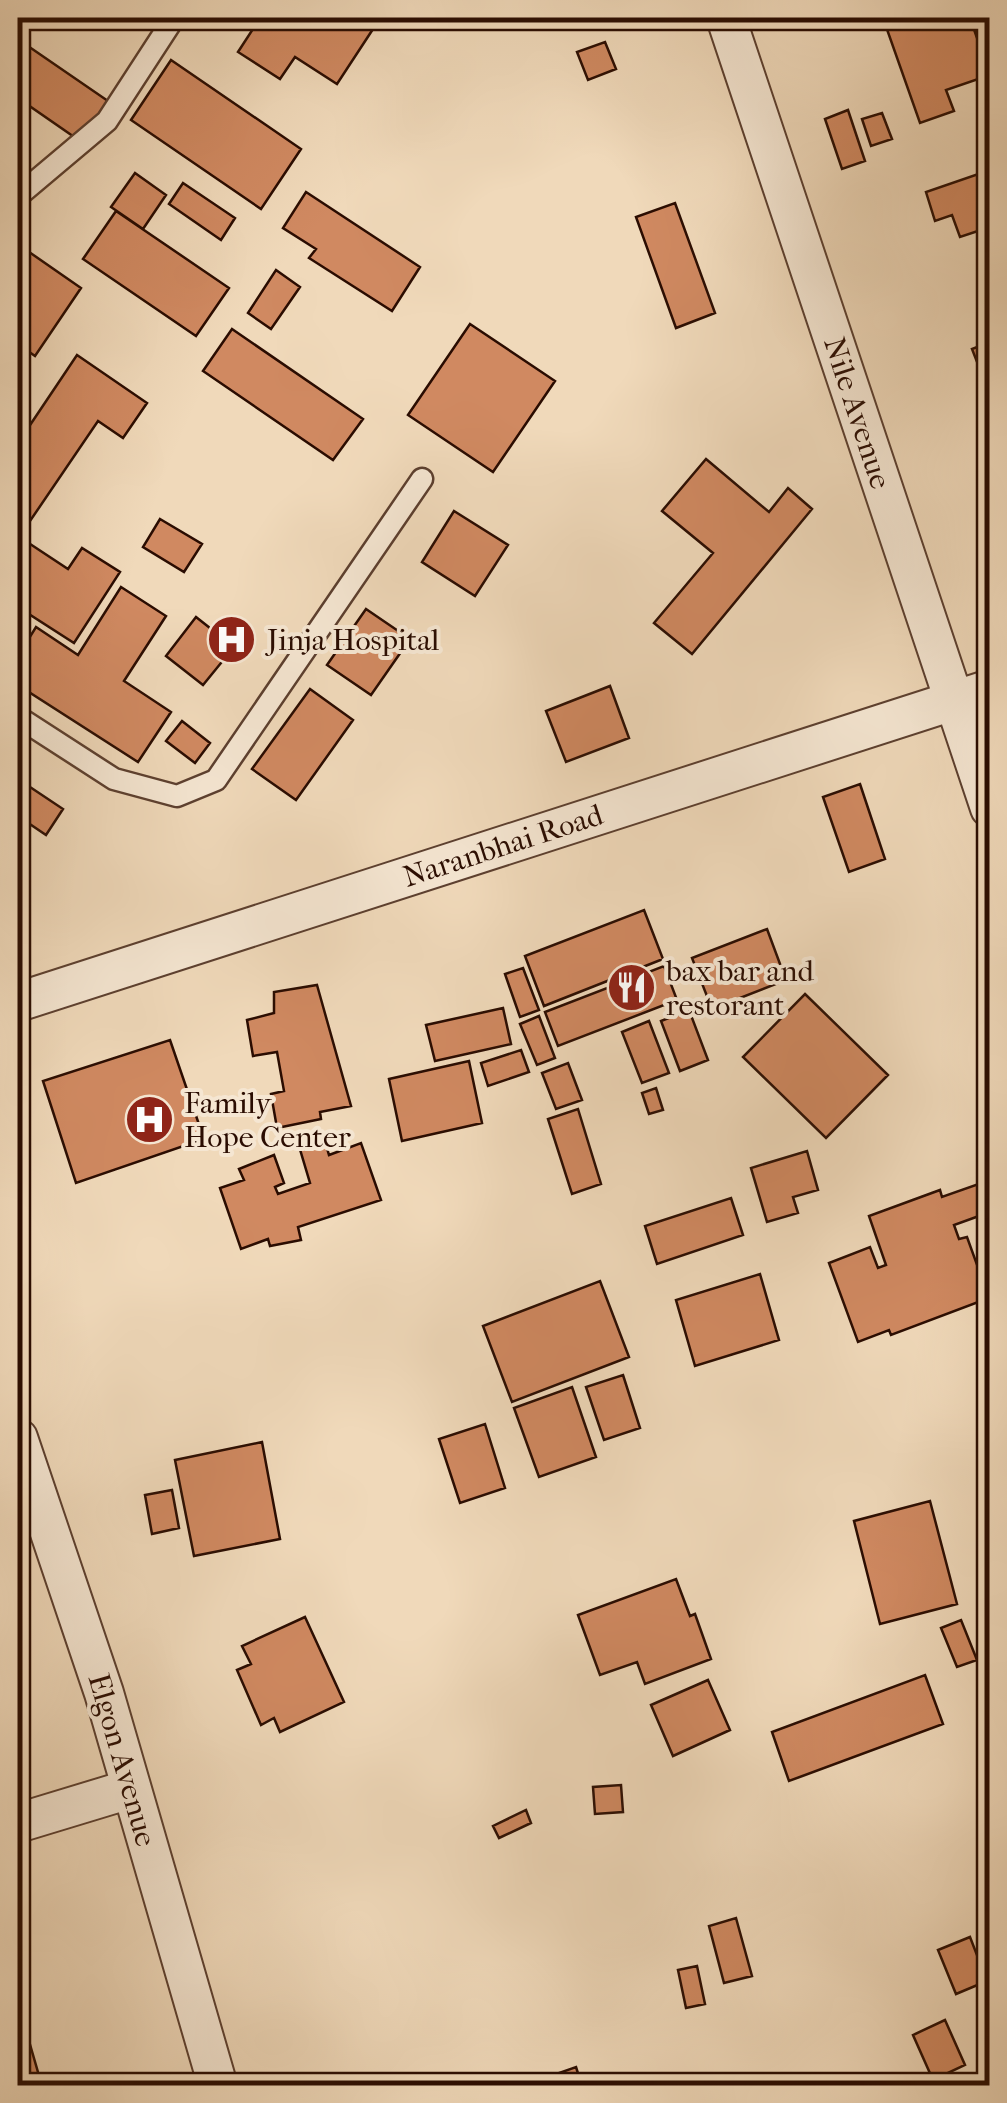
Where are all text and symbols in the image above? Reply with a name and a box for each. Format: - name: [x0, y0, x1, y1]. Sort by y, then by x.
- street label: Nile Avenue: [816, 333, 898, 493]
- hospital icon: Jinja Hospital: [206, 614, 258, 666]
- place label: Jinja Hospital: [265, 623, 439, 658]
- street label: Naranbhai Road: [399, 797, 608, 895]
- place label: bax bar and restorant: [665, 954, 815, 1023]
- restaurant icon: bax bar and restorant: [605, 962, 657, 1014]
- place label: Family Hope Center: [184, 1086, 351, 1155]
- hospital icon: Family Hope Center: [123, 1094, 175, 1146]
- street label: Elgon Avenue: [81, 1670, 163, 1851]

